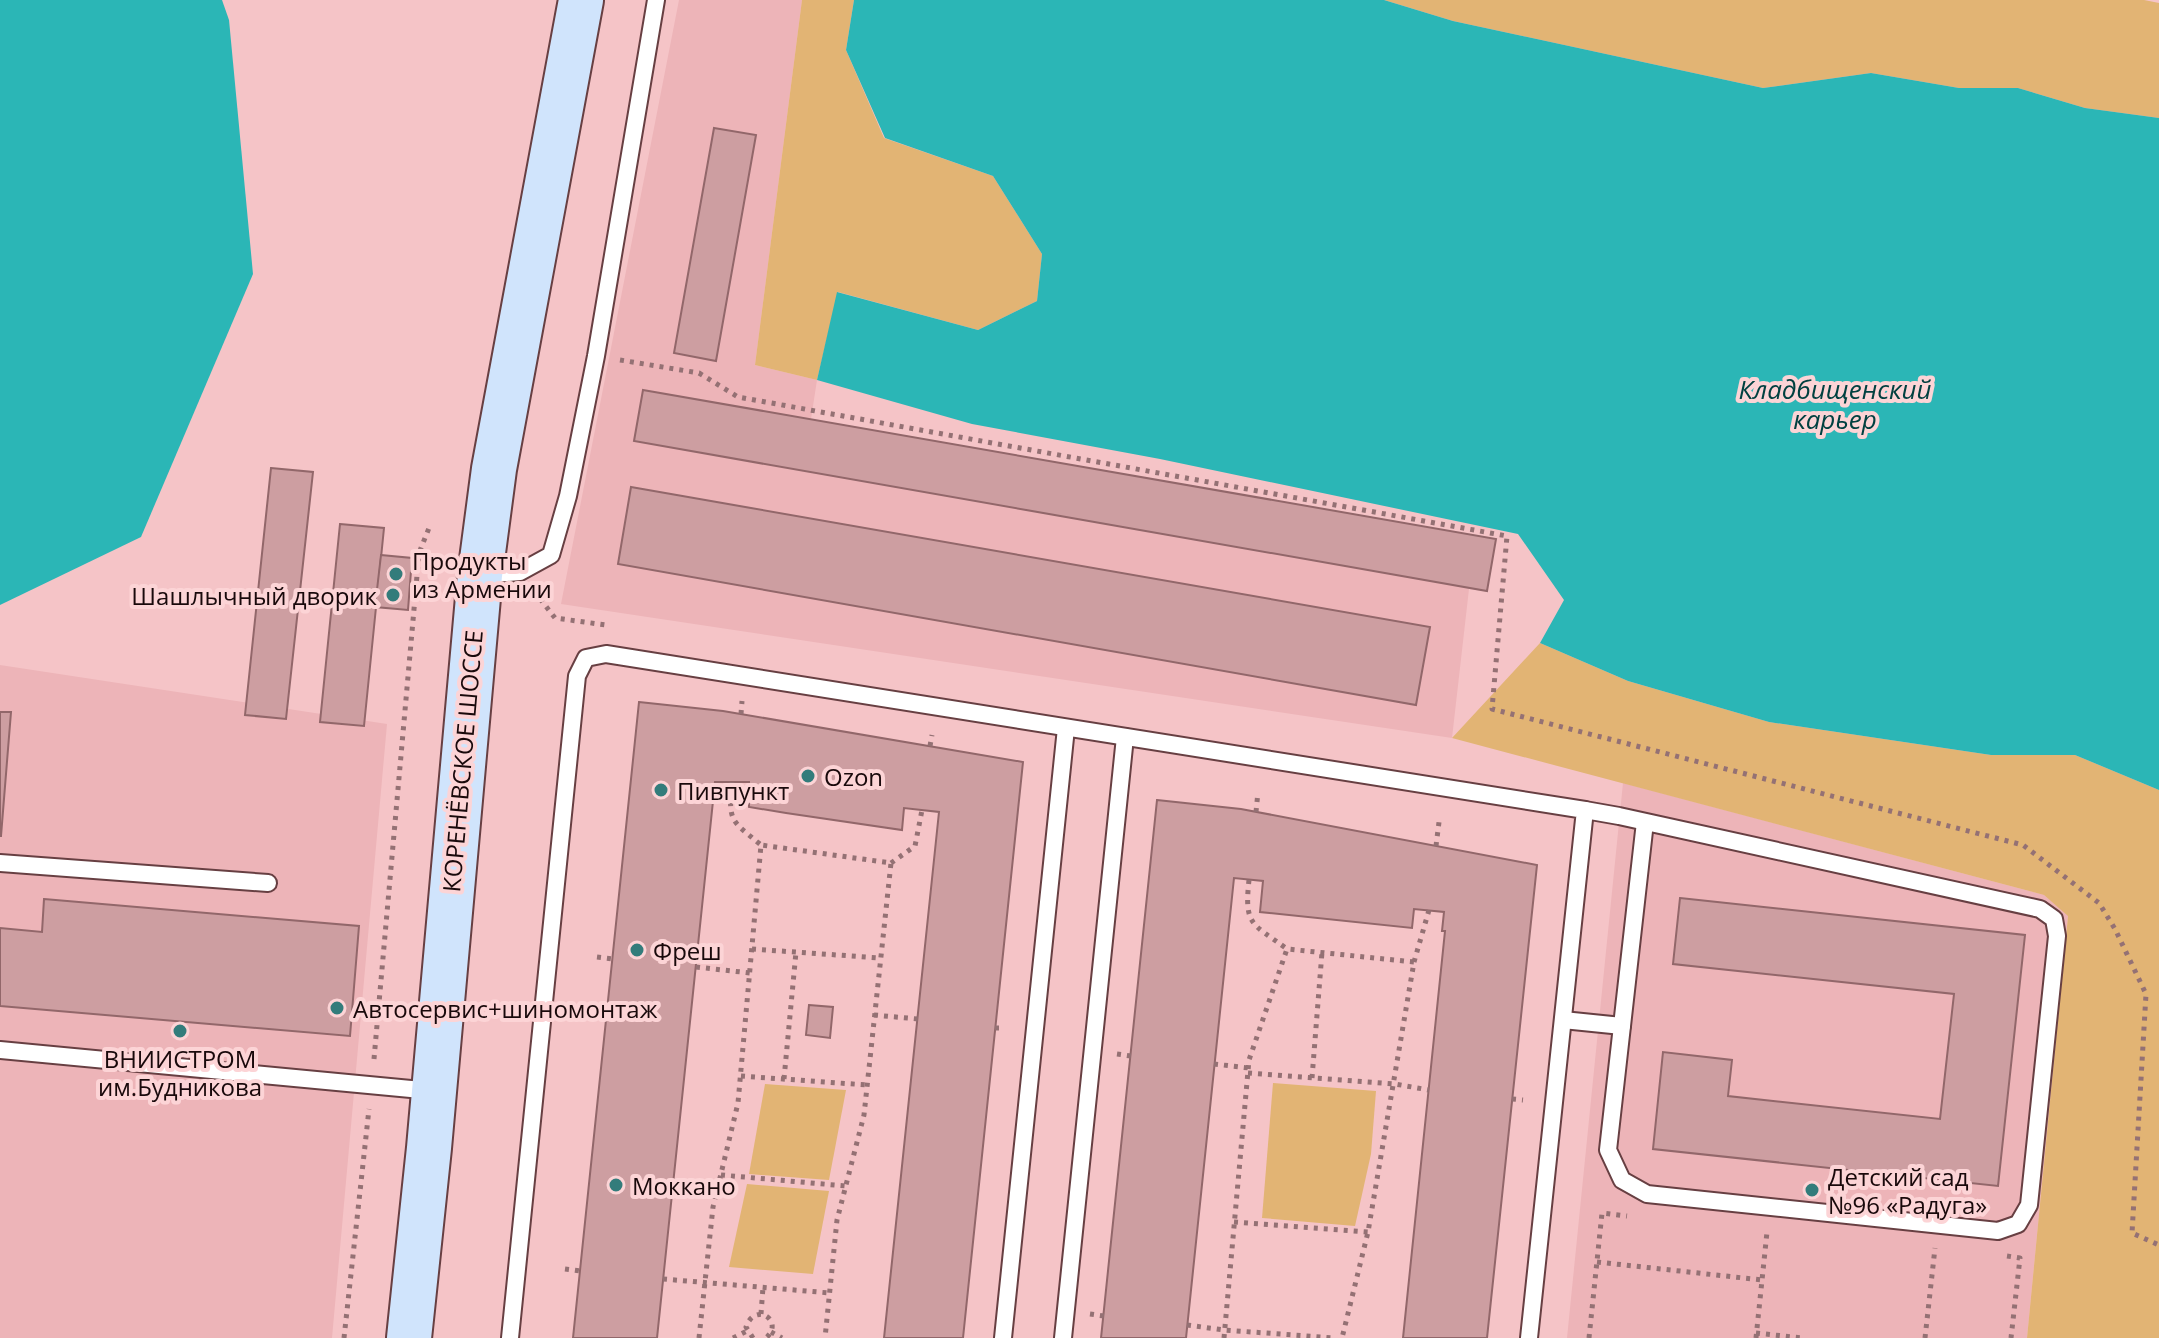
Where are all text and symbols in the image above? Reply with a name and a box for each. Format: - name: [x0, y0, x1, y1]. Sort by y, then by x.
- water label: Кладбищенский карьер: [1739, 371, 1931, 437]
- place label: Продукты из Армении: [412, 544, 552, 605]
- marker: Продукты из Армении: [387, 565, 405, 583]
- place label: Шашлычный дворик: [131, 579, 378, 612]
- marker: Шашлычный дворик: [384, 586, 402, 604]
- street label: КОРЕНЁВСКОЕ ШОССЕ: [434, 629, 490, 893]
- place label: Ozon: [824, 760, 883, 793]
- marker: Ozon: [799, 767, 817, 785]
- place label: Пивпункт: [677, 774, 789, 807]
- marker: Пивпункт: [652, 781, 670, 799]
- place label: Фреш: [653, 934, 722, 967]
- marker: Фреш: [628, 941, 646, 959]
- place label: Автосервис+шиномонтаж: [353, 992, 658, 1025]
- marker: Автосервис+шиномонтаж: [328, 999, 346, 1017]
- marker: ВНИИСТРОМ им.Будникова: [171, 1022, 189, 1040]
- place label: ВНИИСТРОМ им.Будникова: [98, 1042, 262, 1103]
- place label: Детский сад №96 «Радуга»: [1828, 1160, 1987, 1221]
- place label: Моккано: [632, 1169, 736, 1202]
- marker: Моккано: [607, 1176, 625, 1194]
- marker: Детский сад №96 «Радуга»: [1803, 1181, 1821, 1199]

